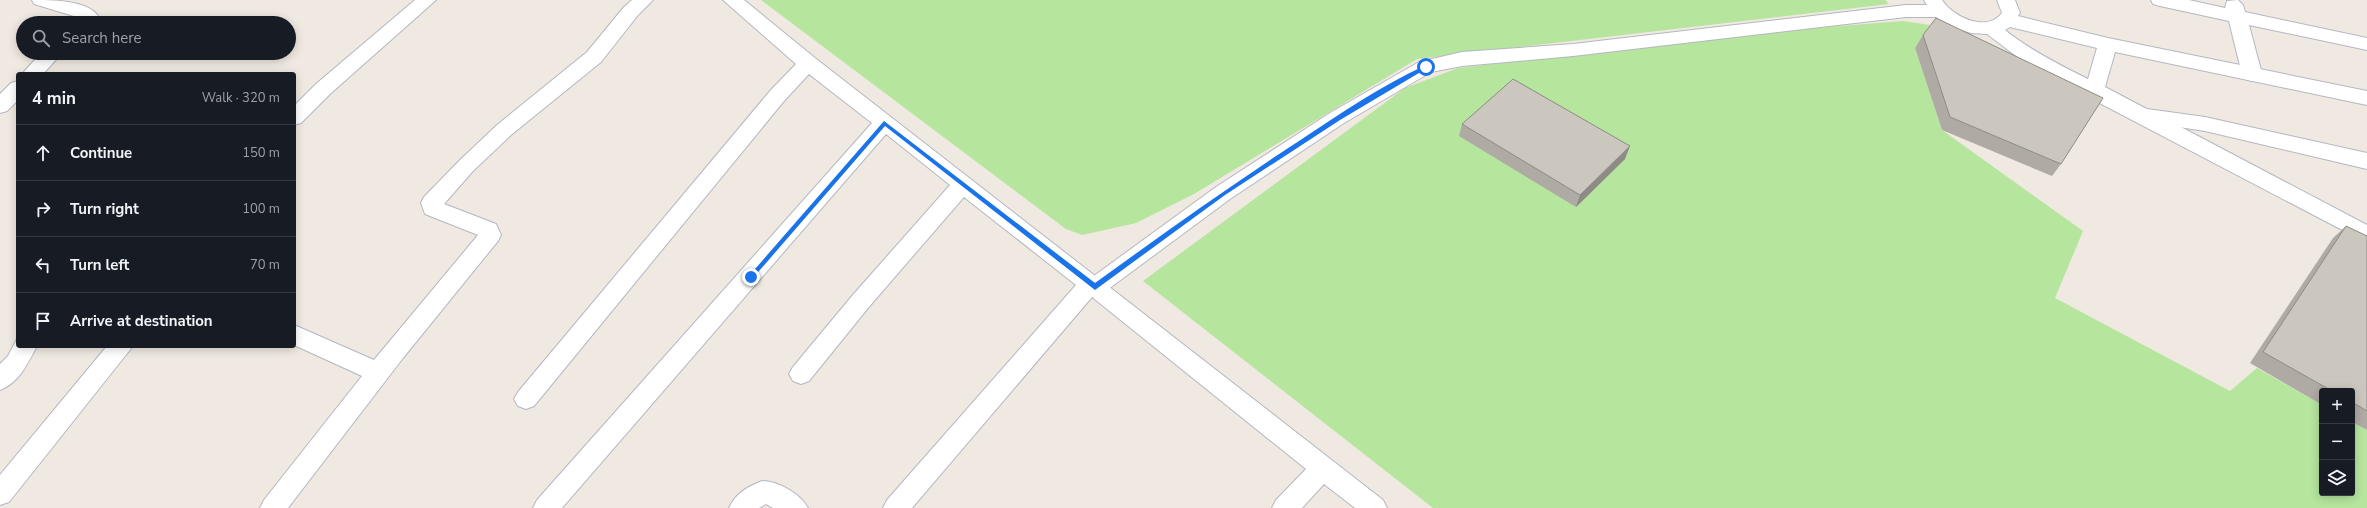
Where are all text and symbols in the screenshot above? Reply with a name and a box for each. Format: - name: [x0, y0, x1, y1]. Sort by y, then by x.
- search box: [16, 16, 296, 60]
- icon: search: [30, 27, 52, 49]
- text: Search here: [62, 28, 142, 48]
- route start: [1417, 58, 1435, 76]
- text: 4 min: [32, 87, 76, 110]
- text: Walk · 320 m: [202, 89, 280, 107]
- icon: ahead: [32, 142, 54, 164]
- text: Continue: [70, 143, 132, 163]
- text: 150 m: [242, 144, 280, 162]
- icon: right: [32, 198, 54, 220]
- text: Turn right: [70, 199, 139, 219]
- text: 100 m: [242, 200, 280, 218]
- icon: left: [32, 254, 54, 276]
- text: Turn left: [70, 255, 129, 275]
- text: 70 m: [250, 256, 280, 274]
- route end: [742, 268, 760, 286]
- icon: arrive: [32, 310, 54, 332]
- text: Arrive at destination: [70, 311, 213, 331]
- map controls: [2319, 388, 2355, 496]
- button: +: [2319, 388, 2355, 424]
- button: −: [2319, 424, 2355, 460]
- button: layers: [2319, 460, 2355, 496]

